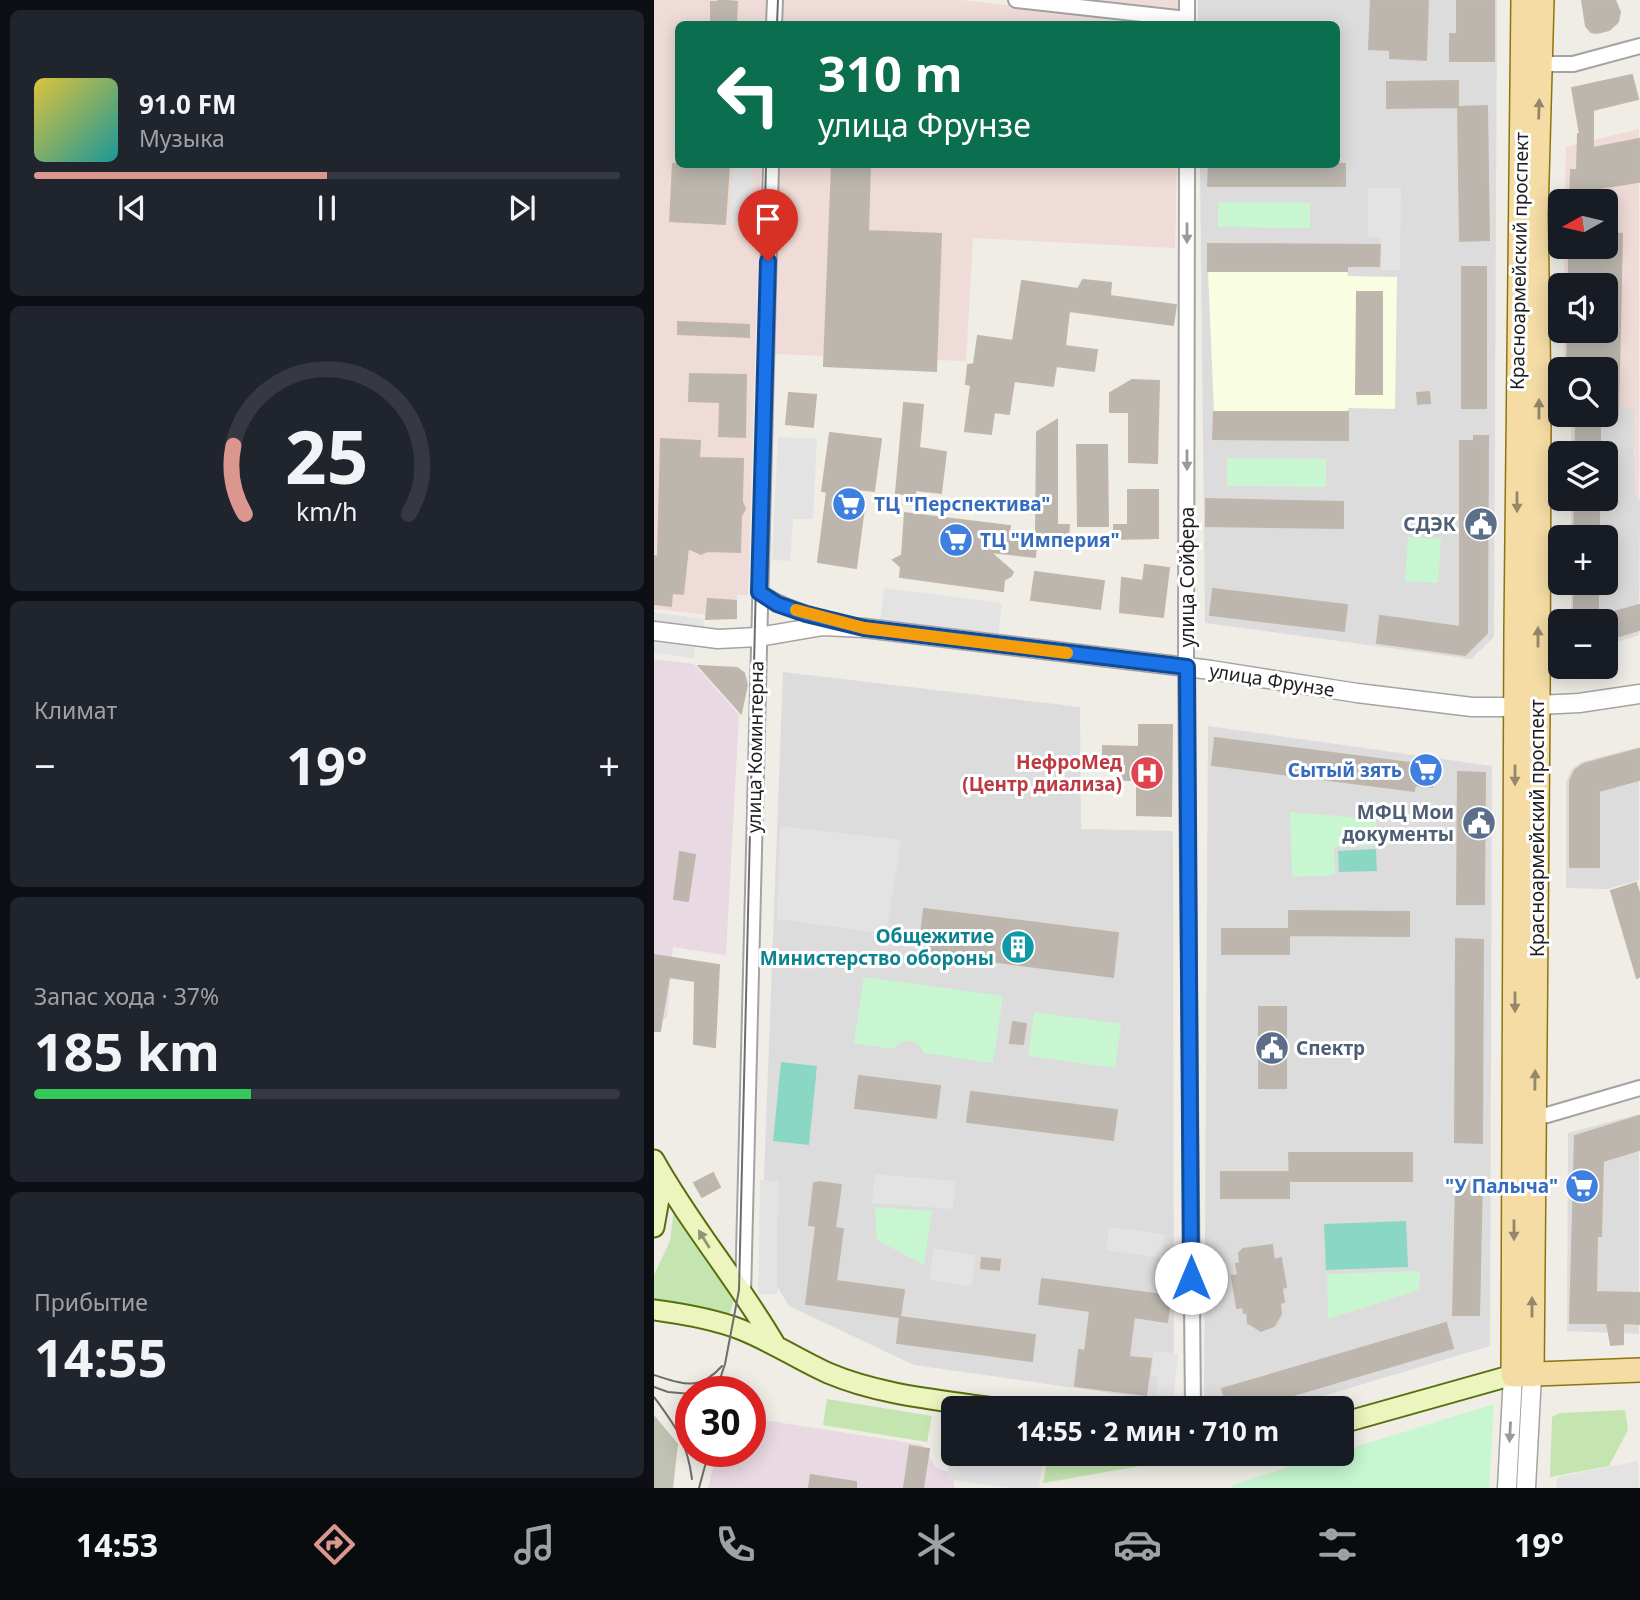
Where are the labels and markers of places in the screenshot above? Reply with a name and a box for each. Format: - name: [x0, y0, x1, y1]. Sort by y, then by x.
- pin: [738, 189, 798, 261]
- supermarket icon: ТЦ "Перспектива": [830, 485, 868, 523]
- place label: ТЦ "Перспектива": [874, 491, 1050, 517]
- public building icon: СДЭК: [1462, 505, 1500, 543]
- place label: СДЭК: [1403, 511, 1457, 537]
- supermarket icon: ТЦ "Империя": [937, 521, 975, 559]
- place label: ТЦ "Империя": [980, 527, 1120, 553]
- place label: НефроМед (Центр диализа): [962, 749, 1122, 797]
- supermarket icon: Сытый зять: [1407, 751, 1445, 789]
- hospital icon: НефроМед (Центр диализа): [1128, 754, 1166, 792]
- place label: Сытый зять: [1288, 757, 1402, 783]
- place label: МФЦ Мои документы: [1342, 799, 1454, 847]
- public building icon: МФЦ Мои документы: [1460, 804, 1498, 842]
- place label: Общежитие Министерство обороны: [760, 923, 994, 971]
- building icon: Общежитие Министерство обороны: [999, 928, 1037, 966]
- public building icon: Спектр: [1253, 1029, 1291, 1067]
- place label: Спектр: [1296, 1035, 1365, 1061]
- supermarket icon: "У Палыча": [1563, 1167, 1601, 1205]
- place label: "У Палыча": [1445, 1173, 1558, 1199]

